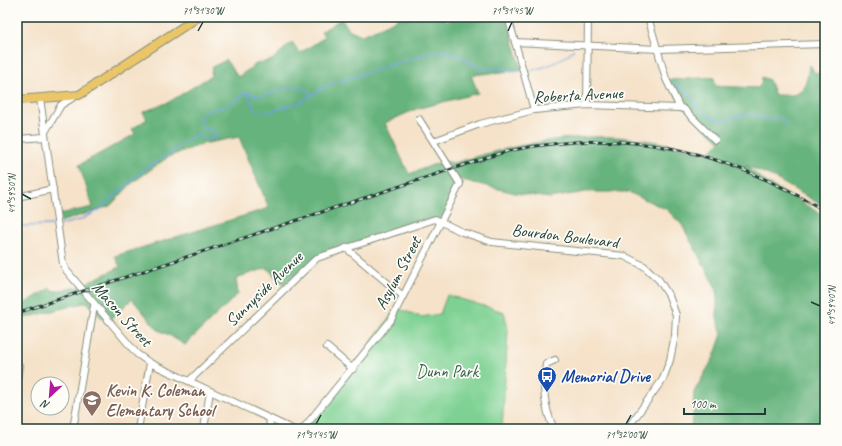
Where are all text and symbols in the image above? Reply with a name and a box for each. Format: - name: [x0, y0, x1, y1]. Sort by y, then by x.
- text: 71°31'30"W: [183, 4, 225, 17]
- text: 71°31'45"W: [492, 4, 534, 17]
- street label: Roberta Avenue: [533, 82, 625, 108]
- text: 41°59'50"N: [5, 172, 18, 214]
- street label: Bourdon Boulevard: [511, 219, 622, 253]
- street label: Asylum Street: [370, 231, 427, 313]
- street label: Sunnyside Avenue: [221, 246, 308, 331]
- street label: Mason Street: [87, 277, 158, 352]
- text: 41°59'40"N: [825, 284, 838, 326]
- park label: Dunn Park: [416, 361, 480, 382]
- bus stop icon: Memorial Drive: [536, 365, 558, 393]
- place label: Memorial Drive: [561, 366, 651, 387]
- north arrow: [30, 376, 70, 416]
- place label: Kevin K. Coleman Elementary School: [106, 380, 217, 421]
- school or university icon: Kevin K. Coleman Elementary School: [81, 389, 103, 417]
- scale bar: [684, 390, 765, 416]
- text: N: [38, 396, 52, 413]
- text: 100 m: [690, 396, 717, 412]
- text: 71°31'45"W: [296, 428, 338, 441]
- text: 71°32'00"W: [606, 428, 648, 441]

